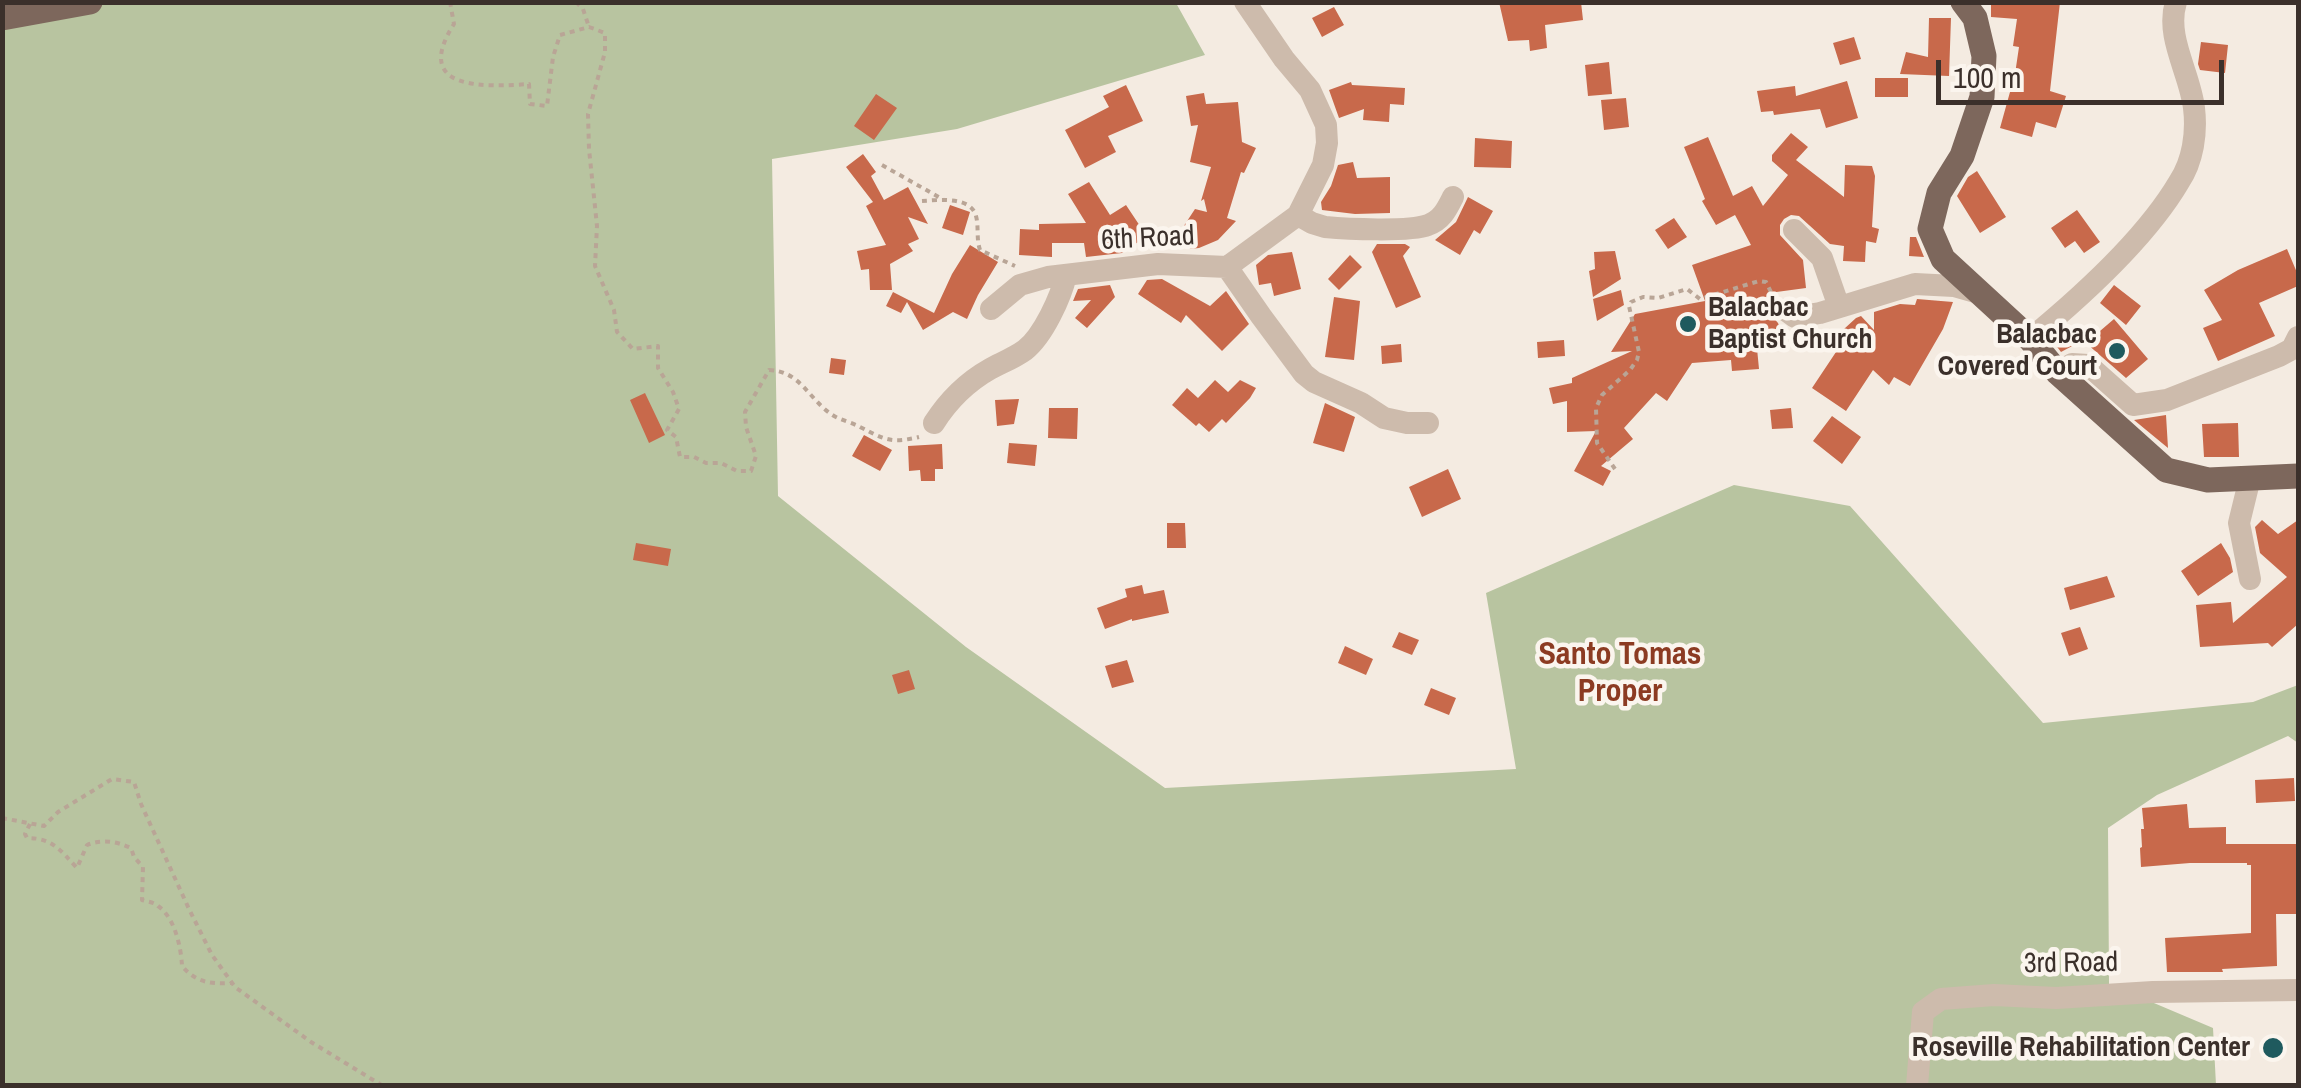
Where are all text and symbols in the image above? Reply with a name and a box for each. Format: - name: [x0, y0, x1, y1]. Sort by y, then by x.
- scale bar: [1941, 40, 2228, 102]
- text: 100 m: [1953, 57, 2021, 97]
- street label: 6th Road: [1101, 220, 1195, 258]
- place label: Balacbac Baptist Church: [1708, 291, 1873, 357]
- marker: Balacbac Baptist Church: [1677, 313, 1699, 335]
- place label: Balacbac Covered Court: [1938, 318, 2097, 384]
- marker: Balacbac Covered Court: [2106, 340, 2128, 362]
- district label: Santo Tomas Proper: [1539, 636, 1701, 711]
- street label: 3rd Road: [2023, 946, 2119, 982]
- place label: Roseville Rehabilitation Center: [1912, 1031, 2250, 1065]
- marker: Roseville Rehabilitation Center: [2260, 1035, 2286, 1061]

